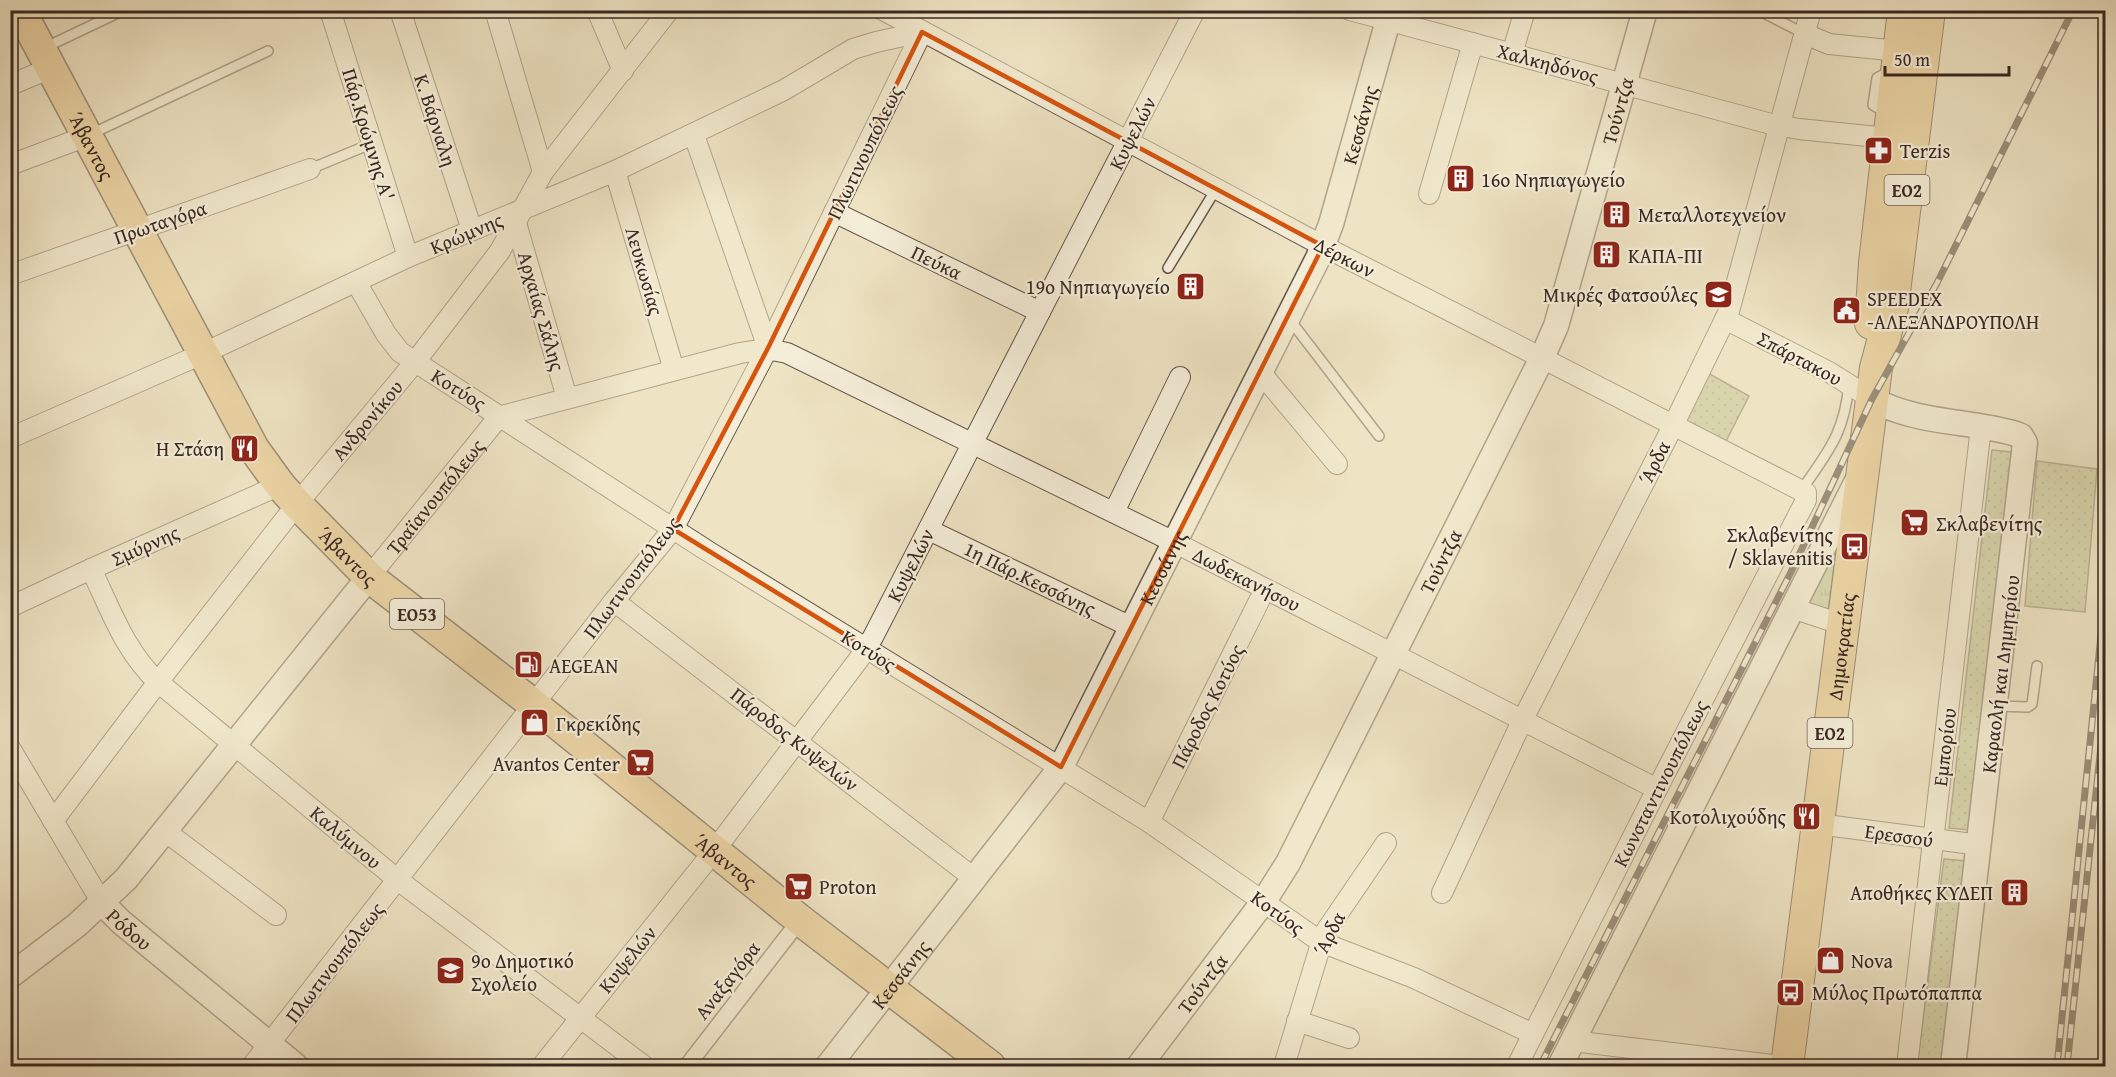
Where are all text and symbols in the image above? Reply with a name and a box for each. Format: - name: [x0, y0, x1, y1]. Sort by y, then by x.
- street label: Χαλκηδόνος: [1494, 36, 1602, 91]
- scale bar: [1885, 39, 2010, 77]
- text: 50 m: [1894, 46, 1930, 73]
- street label: Πάρ.Κρώμνης Α': [335, 65, 403, 203]
- street label: Κ. Βάρναλη: [407, 70, 465, 170]
- street label: Τούντζα: [1593, 73, 1640, 148]
- street label: Πλωτινουπόλεως: [819, 79, 909, 224]
- street label: Κεσσάνης: [1334, 81, 1384, 167]
- street label: Κυψελών: [1101, 91, 1163, 175]
- street label: Άβαντος: [62, 107, 123, 185]
- pharmacy icon: Terzis: [1863, 134, 1895, 166]
- place label: Terzis: [1900, 136, 1950, 165]
- building icon: 16ο Νηπιαγωγείο: [1444, 163, 1476, 195]
- place label: 16ο Νηπιαγωγείο: [1481, 165, 1625, 194]
- road number: ΕΟ2: [1884, 175, 1930, 205]
- street label: Πρωταγόρα: [110, 193, 211, 251]
- building icon: Μεταλλοτεχνείον: [1601, 198, 1633, 230]
- place label: Μεταλλοτεχνείον: [1638, 200, 1786, 229]
- street label: Κρώμνης: [425, 204, 507, 261]
- street label: Λευκωσίας: [619, 223, 672, 319]
- street label: Δέρκων: [1310, 229, 1380, 285]
- street label: Πεύκα: [907, 237, 967, 287]
- building icon: ΚΑΠΑ-ΠΙ: [1591, 239, 1623, 271]
- place label: ΚΑΠΑ-ΠΙ: [1628, 241, 1703, 270]
- street label: Αρχαίας Σάλης: [511, 248, 573, 375]
- building icon: 19ο Νηπιαγωγείο: [1175, 270, 1207, 302]
- place label: 19ο Νηπιαγωγείο: [1026, 272, 1170, 301]
- school or university icon: Μικρές Φατσούλες: [1703, 278, 1735, 310]
- place label: Μικρές Φατσούλες: [1543, 280, 1699, 309]
- place label: SPEEDEX -ΑΛΕΞΑΝΔΡΟΥΠΟΛΗ: [1867, 284, 2039, 336]
- public building icon: SPEEDEX -ΑΛΕΞΑΝΔΡΟΥΠΟΛΗ: [1830, 294, 1862, 326]
- street label: Σπάρτακου: [1753, 324, 1847, 392]
- street label: Κοτύος: [426, 361, 492, 417]
- street label: Ανδρονίκου: [324, 373, 410, 467]
- restaurant icon: Η Στάση: [229, 432, 261, 464]
- street label: Τραϊανουπόλεως: [379, 432, 491, 560]
- place label: Η Στάση: [156, 434, 224, 463]
- street label: Άρδα: [1631, 435, 1677, 489]
- supermarket icon: Σκλαβενίτης: [1899, 507, 1931, 539]
- street label: Πλωτινουπόλεως: [575, 509, 687, 644]
- place label: Σκλαβενίτης: [1936, 509, 2043, 538]
- street label: Σμύρνης: [106, 517, 184, 573]
- street label: Άβαντος: [312, 519, 384, 593]
- place label: Σκλαβενίτης / Sklavenitis: [1727, 520, 1834, 572]
- street label: Κυψελών: [879, 523, 941, 607]
- street label: Κεσσάνης: [1131, 524, 1193, 610]
- street label: Τούντζα: [1411, 524, 1468, 598]
- bus stop icon: Σκλαβενίτης / Sklavenitis: [1838, 530, 1870, 562]
- street label: 1η Πάρ.Κεσσάνης: [959, 534, 1101, 623]
- street label: Δωδεκανήσου: [1188, 539, 1306, 619]
- street label: Καραολή και Δημητρίου: [1973, 573, 2027, 775]
- street label: Δημοκρατίας: [1819, 590, 1862, 702]
- road number: ΕΟ53: [390, 599, 444, 629]
- street label: Κοτύος: [836, 622, 902, 678]
- street label: Πάροδος Κοτύος: [1163, 638, 1251, 773]
- fuel station icon: AEGEAN: [512, 649, 544, 681]
- place label: AEGEAN: [549, 651, 618, 680]
- street label: Πάροδος Κυψελών: [725, 680, 865, 798]
- street label: Κωνσταντινουπόλεως: [1605, 694, 1715, 872]
- street label: Εμπορίου: [1925, 706, 1963, 788]
- shop icon: Γκρεκίδης: [519, 707, 551, 739]
- place label: Γκρεκίδης: [556, 709, 641, 738]
- road number: ΕΟ2: [1808, 718, 1852, 748]
- supermarket icon: Avantos Center: [625, 747, 657, 779]
- place label: Avantos Center: [493, 749, 620, 778]
- street label: Καλύμνου: [304, 798, 388, 876]
- restaurant icon: Κοτολιχούδης: [1791, 800, 1823, 832]
- place label: Κοτολιχούδης: [1670, 802, 1787, 831]
- street label: Ερεσσού: [1863, 816, 1935, 854]
- street label: Άβαντος: [689, 826, 764, 895]
- supermarket icon: Proton: [782, 870, 814, 902]
- place label: Proton: [819, 872, 876, 901]
- building icon: Αποθήκες ΚΥΔΕΠ: [1998, 876, 2030, 908]
- place label: Αποθήκες ΚΥΔΕΠ: [1850, 878, 1993, 907]
- street label: Κοτύος: [1245, 883, 1311, 942]
- street label: Πλωτινουπόλεως: [278, 895, 391, 1029]
- street label: Ρόδου: [100, 901, 159, 957]
- street label: Άρδα: [1306, 906, 1352, 960]
- street label: Κυψελών: [591, 919, 663, 999]
- street label: Κεσσάνης: [864, 933, 936, 1014]
- street label: Αναξαγόρα: [687, 935, 767, 1025]
- shop icon: Nova: [1814, 944, 1846, 976]
- place label: 9ο Δημοτικό Σχολείο: [471, 946, 574, 998]
- place label: Nova: [1851, 946, 1893, 975]
- street label: Τούντζα: [1169, 947, 1234, 1019]
- school or university icon: 9ο Δημοτικό Σχολείο: [434, 955, 466, 987]
- bus stop icon: Μύλος Πρωτόπαππα: [1775, 976, 1807, 1008]
- place label: Μύλος Πρωτόπαππα: [1812, 978, 1982, 1007]

